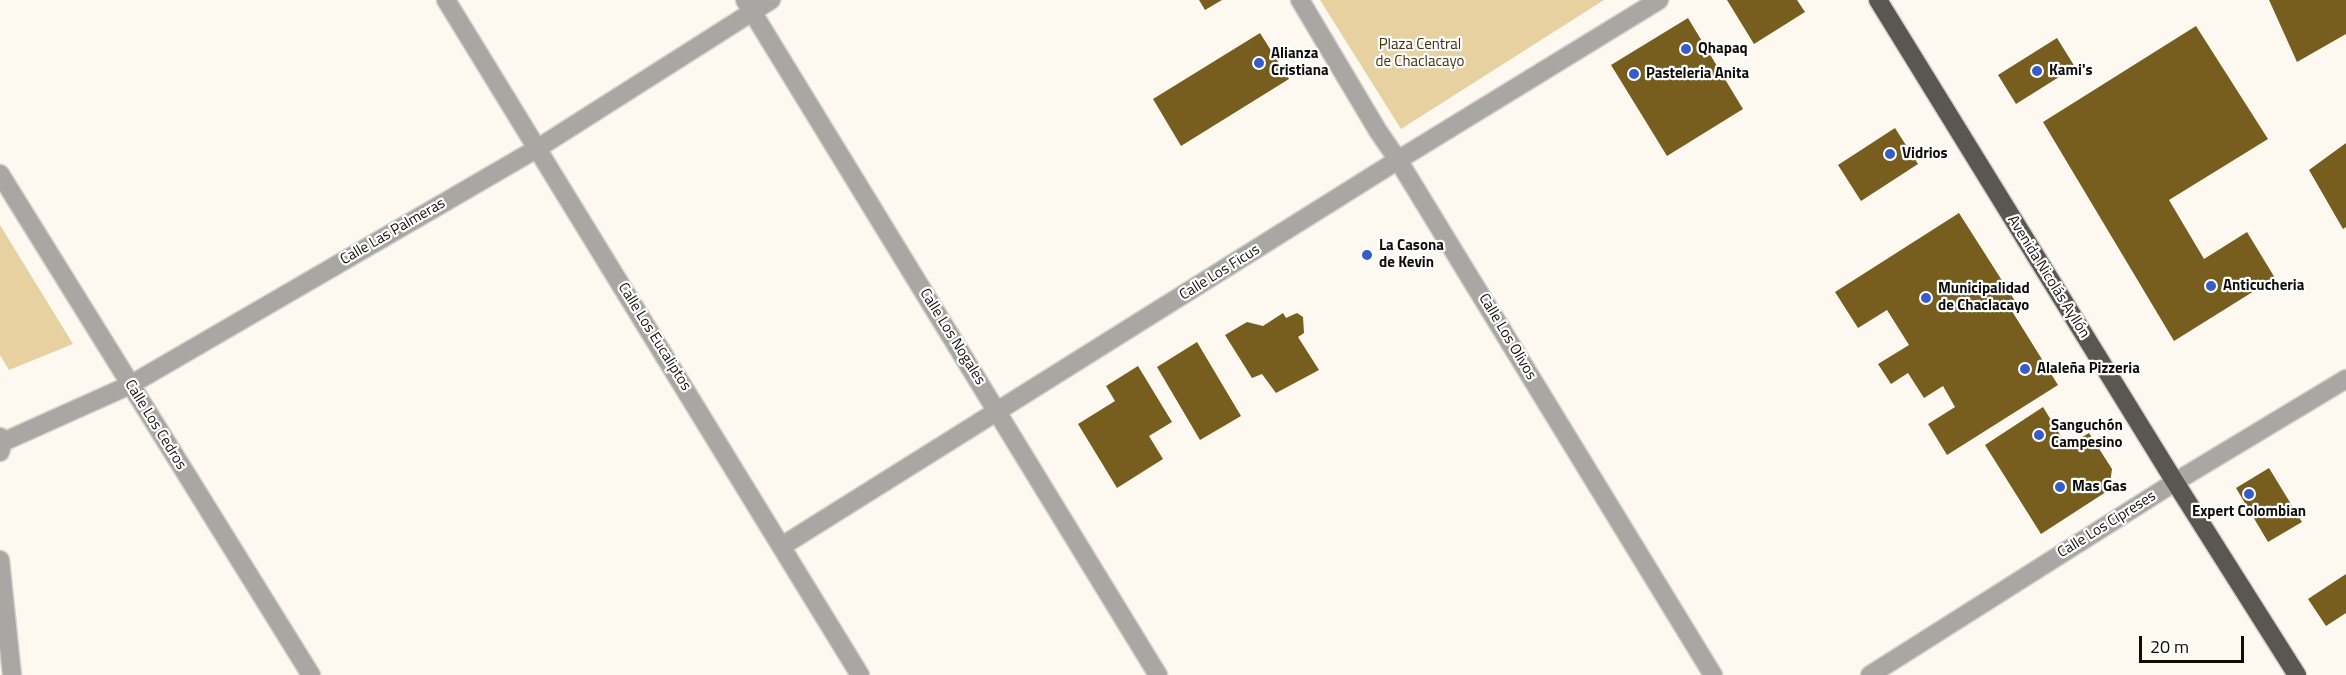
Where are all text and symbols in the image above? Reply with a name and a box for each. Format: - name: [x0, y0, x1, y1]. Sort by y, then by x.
- park label: Plaza Central de Chaclacayo: [1375, 36, 1465, 71]
- place label: Qhapaq: [1698, 40, 1748, 58]
- marker: Qhapaq: [1679, 42, 1693, 56]
- place label: Alianza Cristiana: [1271, 45, 1329, 80]
- marker: Alianza Cristiana: [1252, 56, 1266, 70]
- place label: Kami's: [2049, 62, 2093, 80]
- marker: Kami's: [2030, 64, 2044, 78]
- place label: Pasteleria Anita: [1646, 65, 1749, 83]
- marker: Pasteleria Anita: [1627, 67, 1641, 81]
- place label: Vidrios: [1902, 145, 1948, 163]
- marker: Vidrios: [1883, 147, 1897, 161]
- street label: Calle Las Palmeras: [337, 195, 449, 269]
- street label: Avenida Nicolás Ayllón: [2003, 212, 2093, 342]
- place label: La Casona de Kevin: [1379, 237, 1444, 272]
- street label: Calle Los Ficus: [1176, 241, 1264, 305]
- marker: La Casona de Kevin: [1360, 248, 1374, 262]
- place label: Anticucheria: [2223, 277, 2304, 295]
- marker: Anticucheria: [2204, 279, 2218, 293]
- street label: Calle Los Eucaliptos: [614, 280, 694, 394]
- place label: Municipalidad de Chaclacayo: [1938, 280, 2030, 315]
- street label: Calle Los Nogales: [915, 286, 989, 388]
- street label: Calle Los Olivos: [1474, 291, 1540, 383]
- marker: Municipalidad de Chaclacayo: [1919, 291, 1933, 305]
- place label: Alaleña Pizzeria: [2037, 360, 2140, 378]
- marker: Alaleña Pizzeria: [2018, 362, 2032, 376]
- street label: Calle Los Cedros: [120, 377, 190, 473]
- place label: Sanguchón Campesino: [2051, 417, 2123, 452]
- marker: Sanguchón Campesino: [2032, 428, 2046, 442]
- place label: Mas Gas: [2072, 478, 2127, 496]
- marker: Mas Gas: [2053, 480, 2067, 494]
- marker: Expert Colombian: [2242, 487, 2256, 501]
- street label: Calle Los Cipreses: [2055, 488, 2159, 562]
- place label: Expert Colombian: [2192, 503, 2306, 521]
- scale bar: [2142, 624, 2247, 662]
- text: 20 m: [2150, 633, 2189, 660]

